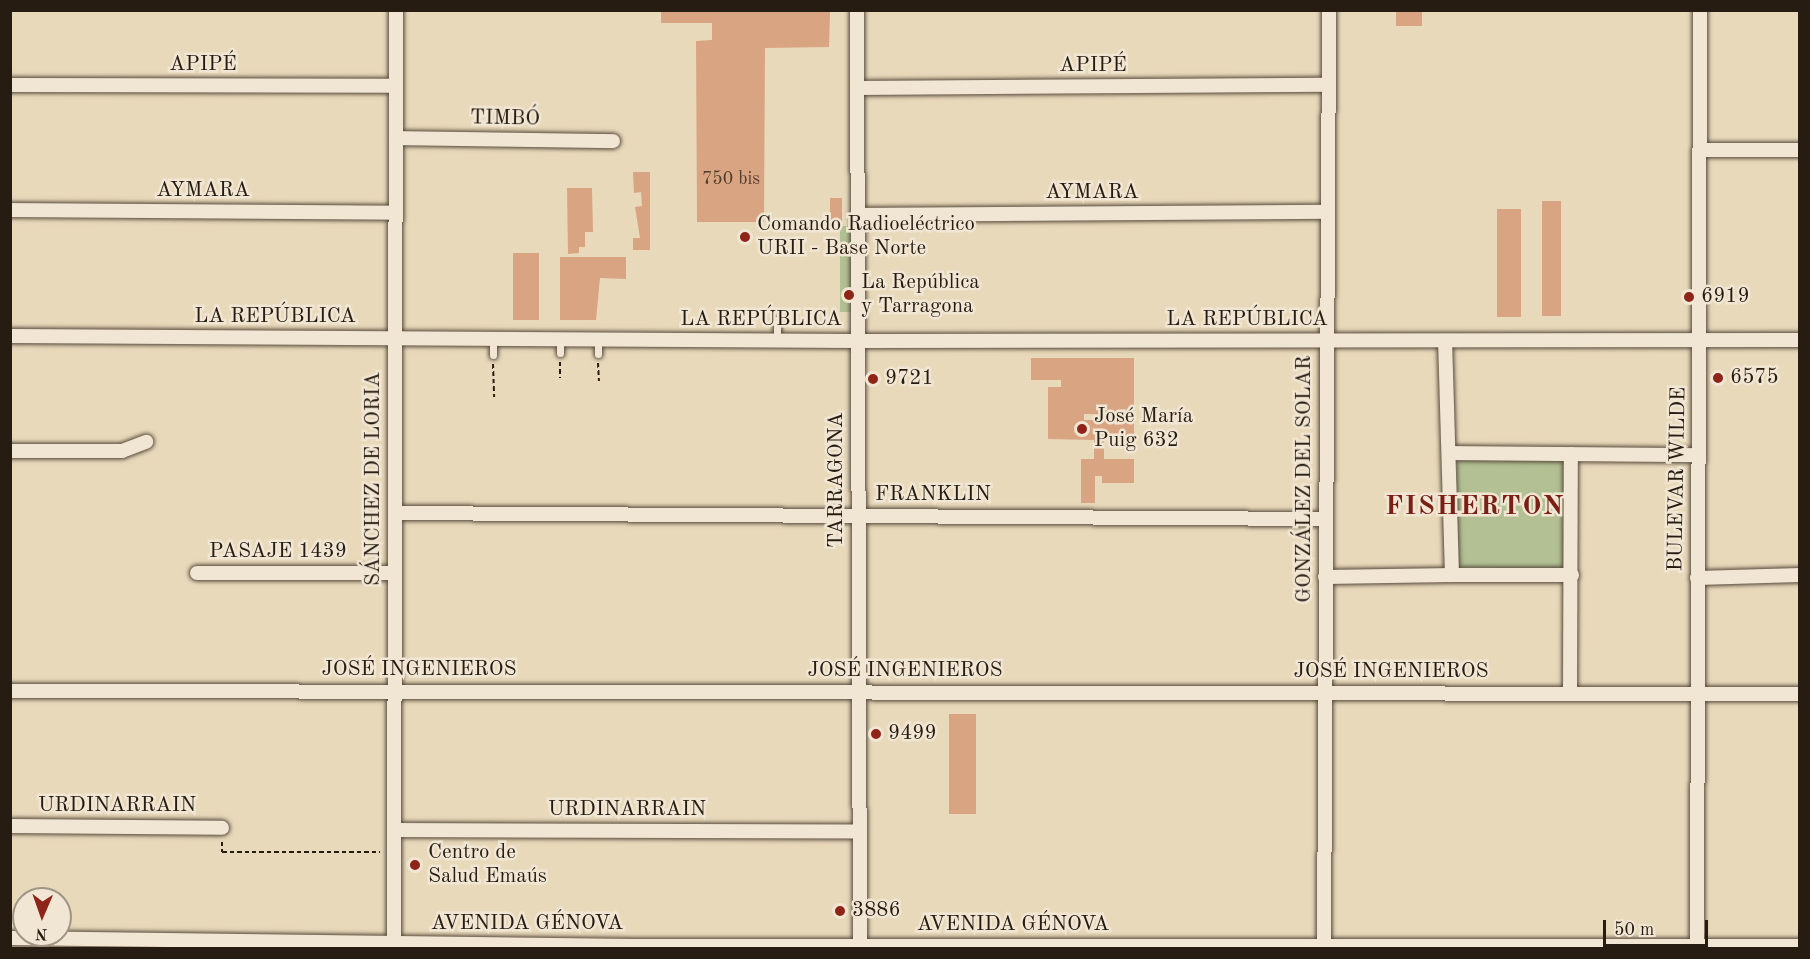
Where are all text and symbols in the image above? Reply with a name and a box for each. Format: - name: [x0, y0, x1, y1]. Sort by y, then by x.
- street label: APIPÉ: [169, 52, 237, 78]
- street label: APIPÉ: [1059, 53, 1127, 79]
- street label: TIMBÓ: [470, 106, 540, 132]
- house number: 750 bis: [702, 168, 760, 190]
- street label: AYMARA: [156, 178, 250, 204]
- street label: AYMARA: [1045, 180, 1139, 206]
- place label: Comando Radioeléctrico URII - Base Norte: [757, 212, 975, 262]
- marker: Comando Radioeléctrico URII - Base Norte: [738, 230, 752, 244]
- place label: La República y Tarragona: [861, 270, 980, 320]
- place label: 6919: [1701, 284, 1750, 310]
- marker: La República y Tarragona: [842, 288, 856, 302]
- marker: 6919: [1682, 290, 1696, 304]
- street label: LA REPÚBLICA: [194, 304, 356, 330]
- street label: LA REPÚBLICA: [680, 307, 842, 333]
- street label: LA REPÚBLICA: [1166, 307, 1328, 333]
- street label: GONZÁLEZ DEL SOLAR: [1292, 355, 1318, 603]
- place label: 6575: [1730, 365, 1779, 391]
- place label: 9721: [885, 366, 934, 392]
- marker: 6575: [1711, 371, 1725, 385]
- street label: SÁNCHEZ DE LORIA: [361, 372, 387, 586]
- marker: 9721: [866, 372, 880, 386]
- street label: BULEVAR WILDE: [1664, 386, 1692, 572]
- place label: José María Puig 632: [1094, 404, 1193, 454]
- street label: TARRAGONA: [824, 412, 850, 548]
- marker: José María Puig 632: [1075, 422, 1089, 436]
- street label: FRANKLIN: [875, 482, 991, 508]
- district label: FISHERTON: [1385, 491, 1565, 523]
- street label: PASAJE 1439: [209, 539, 347, 565]
- street label: JOSÉ INGENIEROS: [321, 657, 517, 683]
- street label: JOSÉ INGENIEROS: [807, 658, 1003, 684]
- street label: JOSÉ INGENIEROS: [1293, 659, 1489, 685]
- place label: 9499: [888, 721, 937, 747]
- marker: 9499: [869, 727, 883, 741]
- street label: URDINARRAIN: [38, 793, 196, 819]
- street label: URDINARRAIN: [548, 797, 706, 823]
- place label: Centro de Salud Emaús: [428, 840, 547, 890]
- marker: Centro de Salud Emaús: [406, 856, 424, 874]
- north arrow: [12, 887, 72, 947]
- place label: 3886: [852, 898, 901, 924]
- marker: 3886: [833, 904, 847, 918]
- scale bar: [1606, 908, 1711, 946]
- street label: AVENIDA GÉNOVA: [431, 911, 623, 937]
- street label: AVENIDA GÉNOVA: [917, 912, 1109, 938]
- text: 50 m: [1614, 921, 1654, 939]
- text: N: [35, 925, 48, 941]

